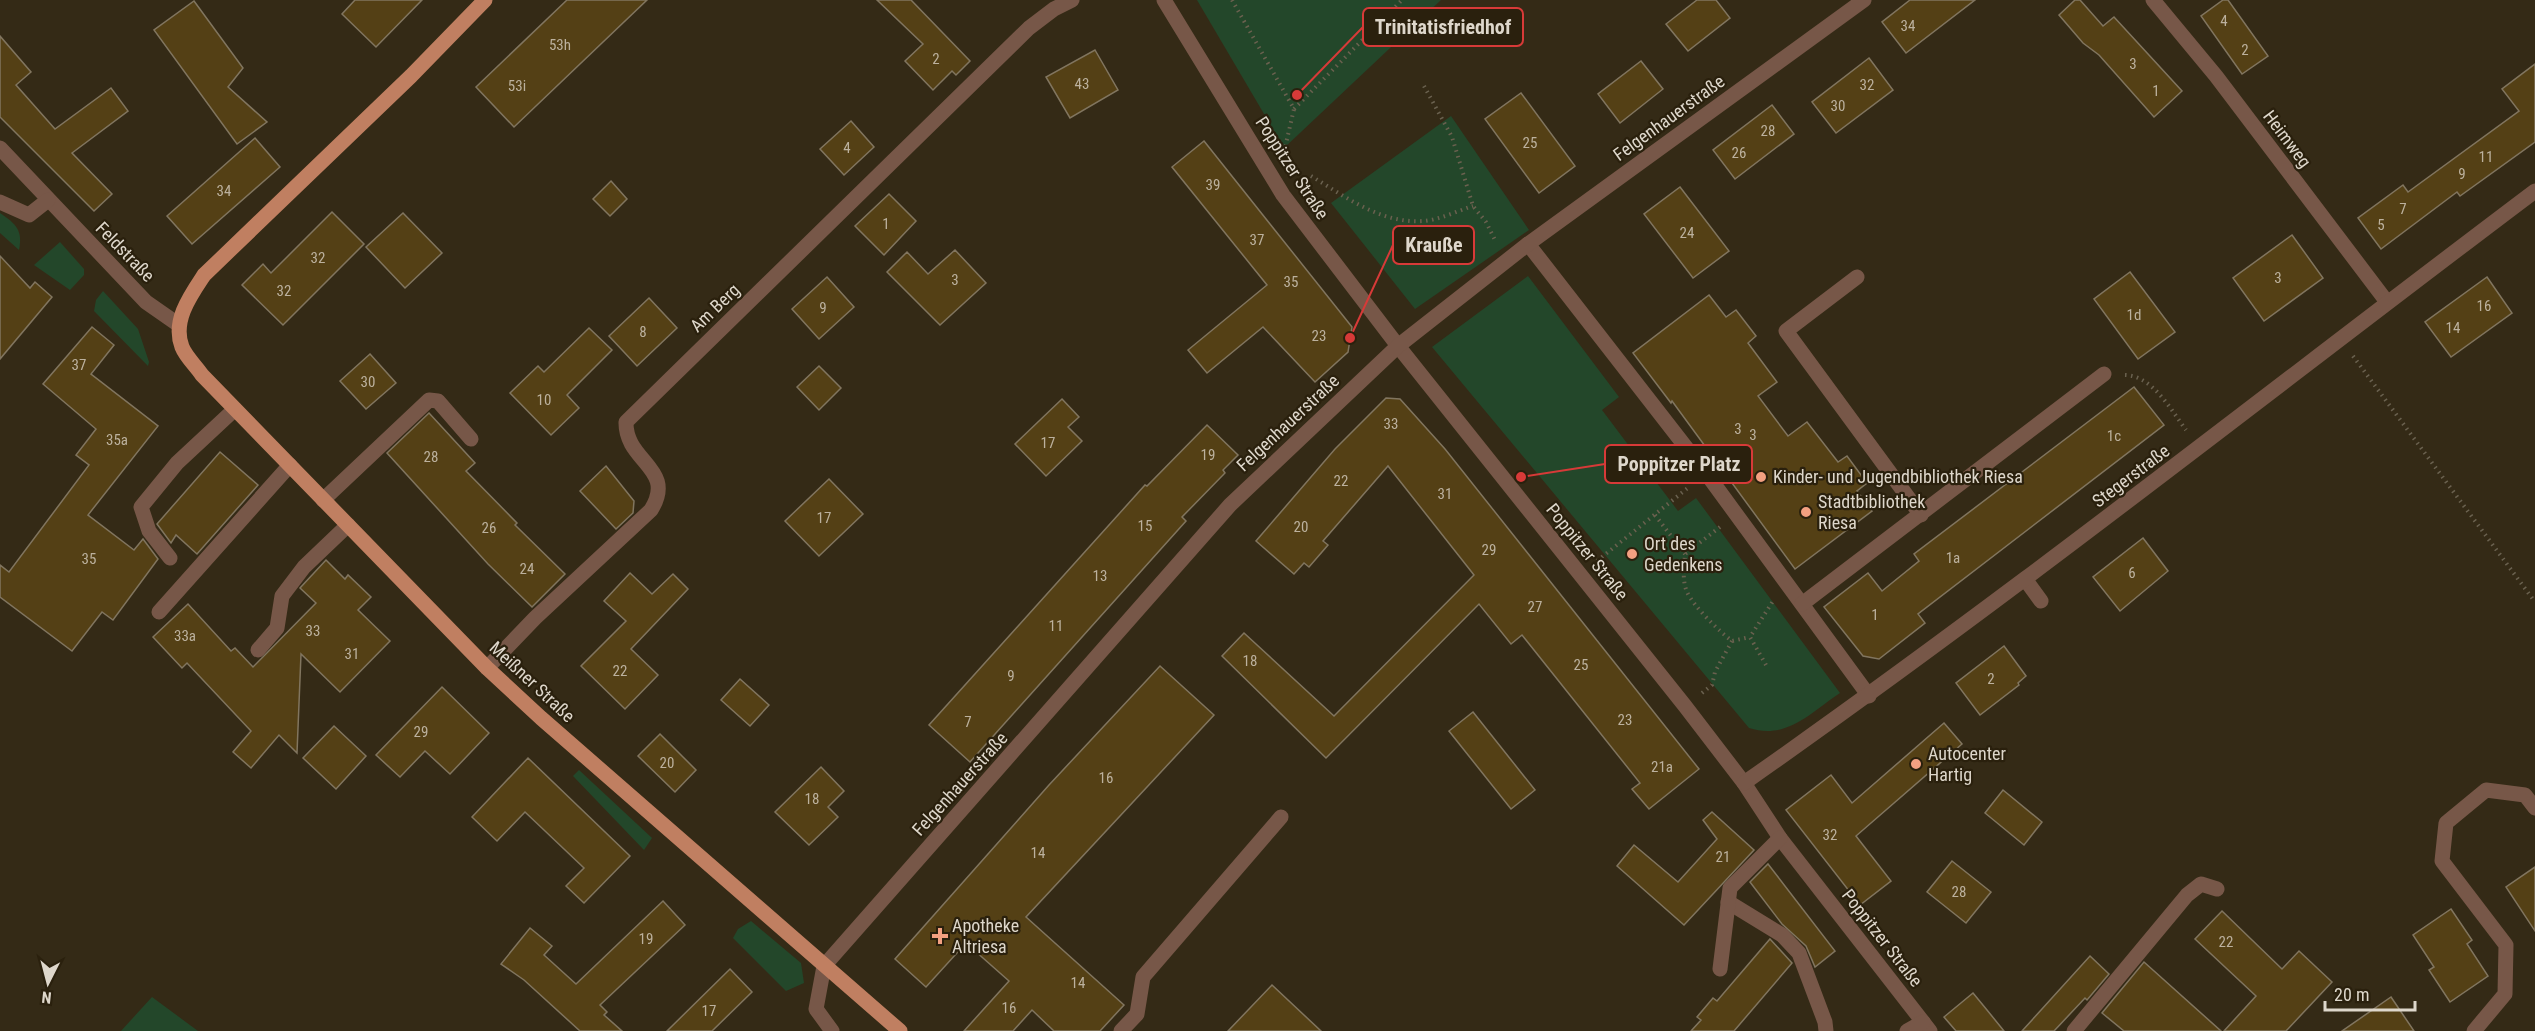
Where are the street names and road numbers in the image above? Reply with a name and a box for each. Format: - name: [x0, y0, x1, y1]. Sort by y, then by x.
- street label: Felgenhauerstraße: [1609, 70, 1728, 165]
- street label: Heimweg: [2259, 106, 2316, 171]
- street label: Poppitzer Straße: [1251, 112, 1333, 223]
- street label: Feldstraße: [92, 217, 159, 286]
- street label: Am Berg: [686, 279, 744, 336]
- street label: Felgenhauerstraße: [1232, 370, 1343, 475]
- street label: Stegerstraße: [2088, 440, 2173, 511]
- street label: Poppitzer Straße: [1542, 499, 1633, 604]
- street label: Meißner Straße: [485, 637, 579, 726]
- street label: Felgenhauerstraße: [908, 728, 1012, 840]
- street label: Poppitzer Straße: [1838, 885, 1927, 991]

